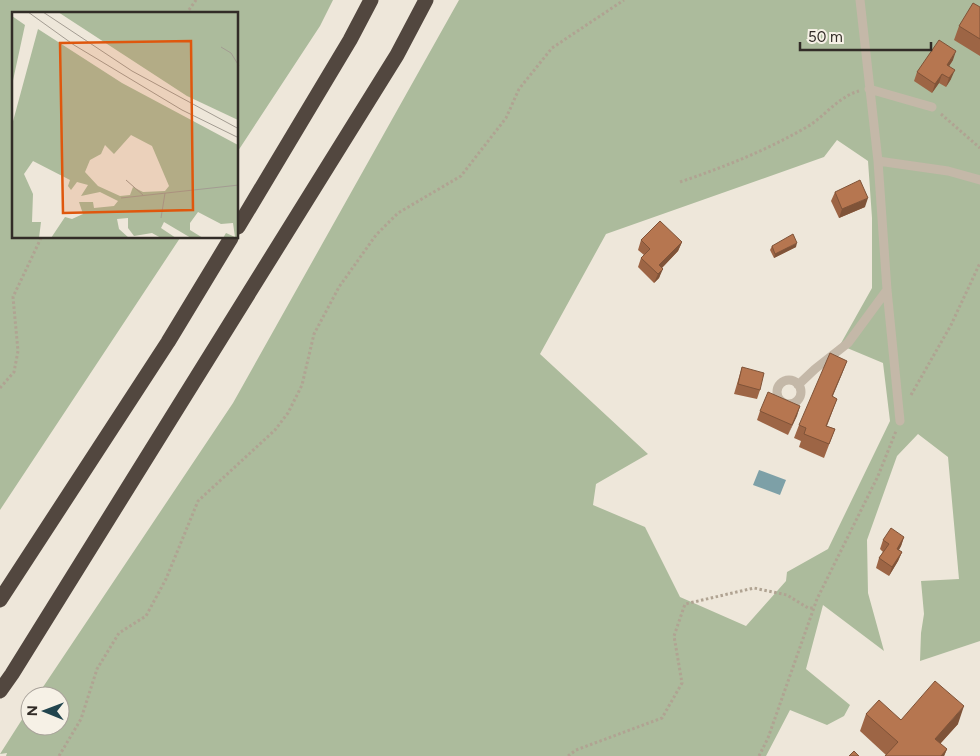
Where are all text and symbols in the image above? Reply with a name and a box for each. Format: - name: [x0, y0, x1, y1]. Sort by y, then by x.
- inset map: [12, 12, 239, 239]
- scale bar: [800, 20, 931, 52]
- text: 50 m: [808, 28, 843, 46]
- north arrow: [20, 686, 70, 736]
- text: N: [24, 705, 41, 716]

